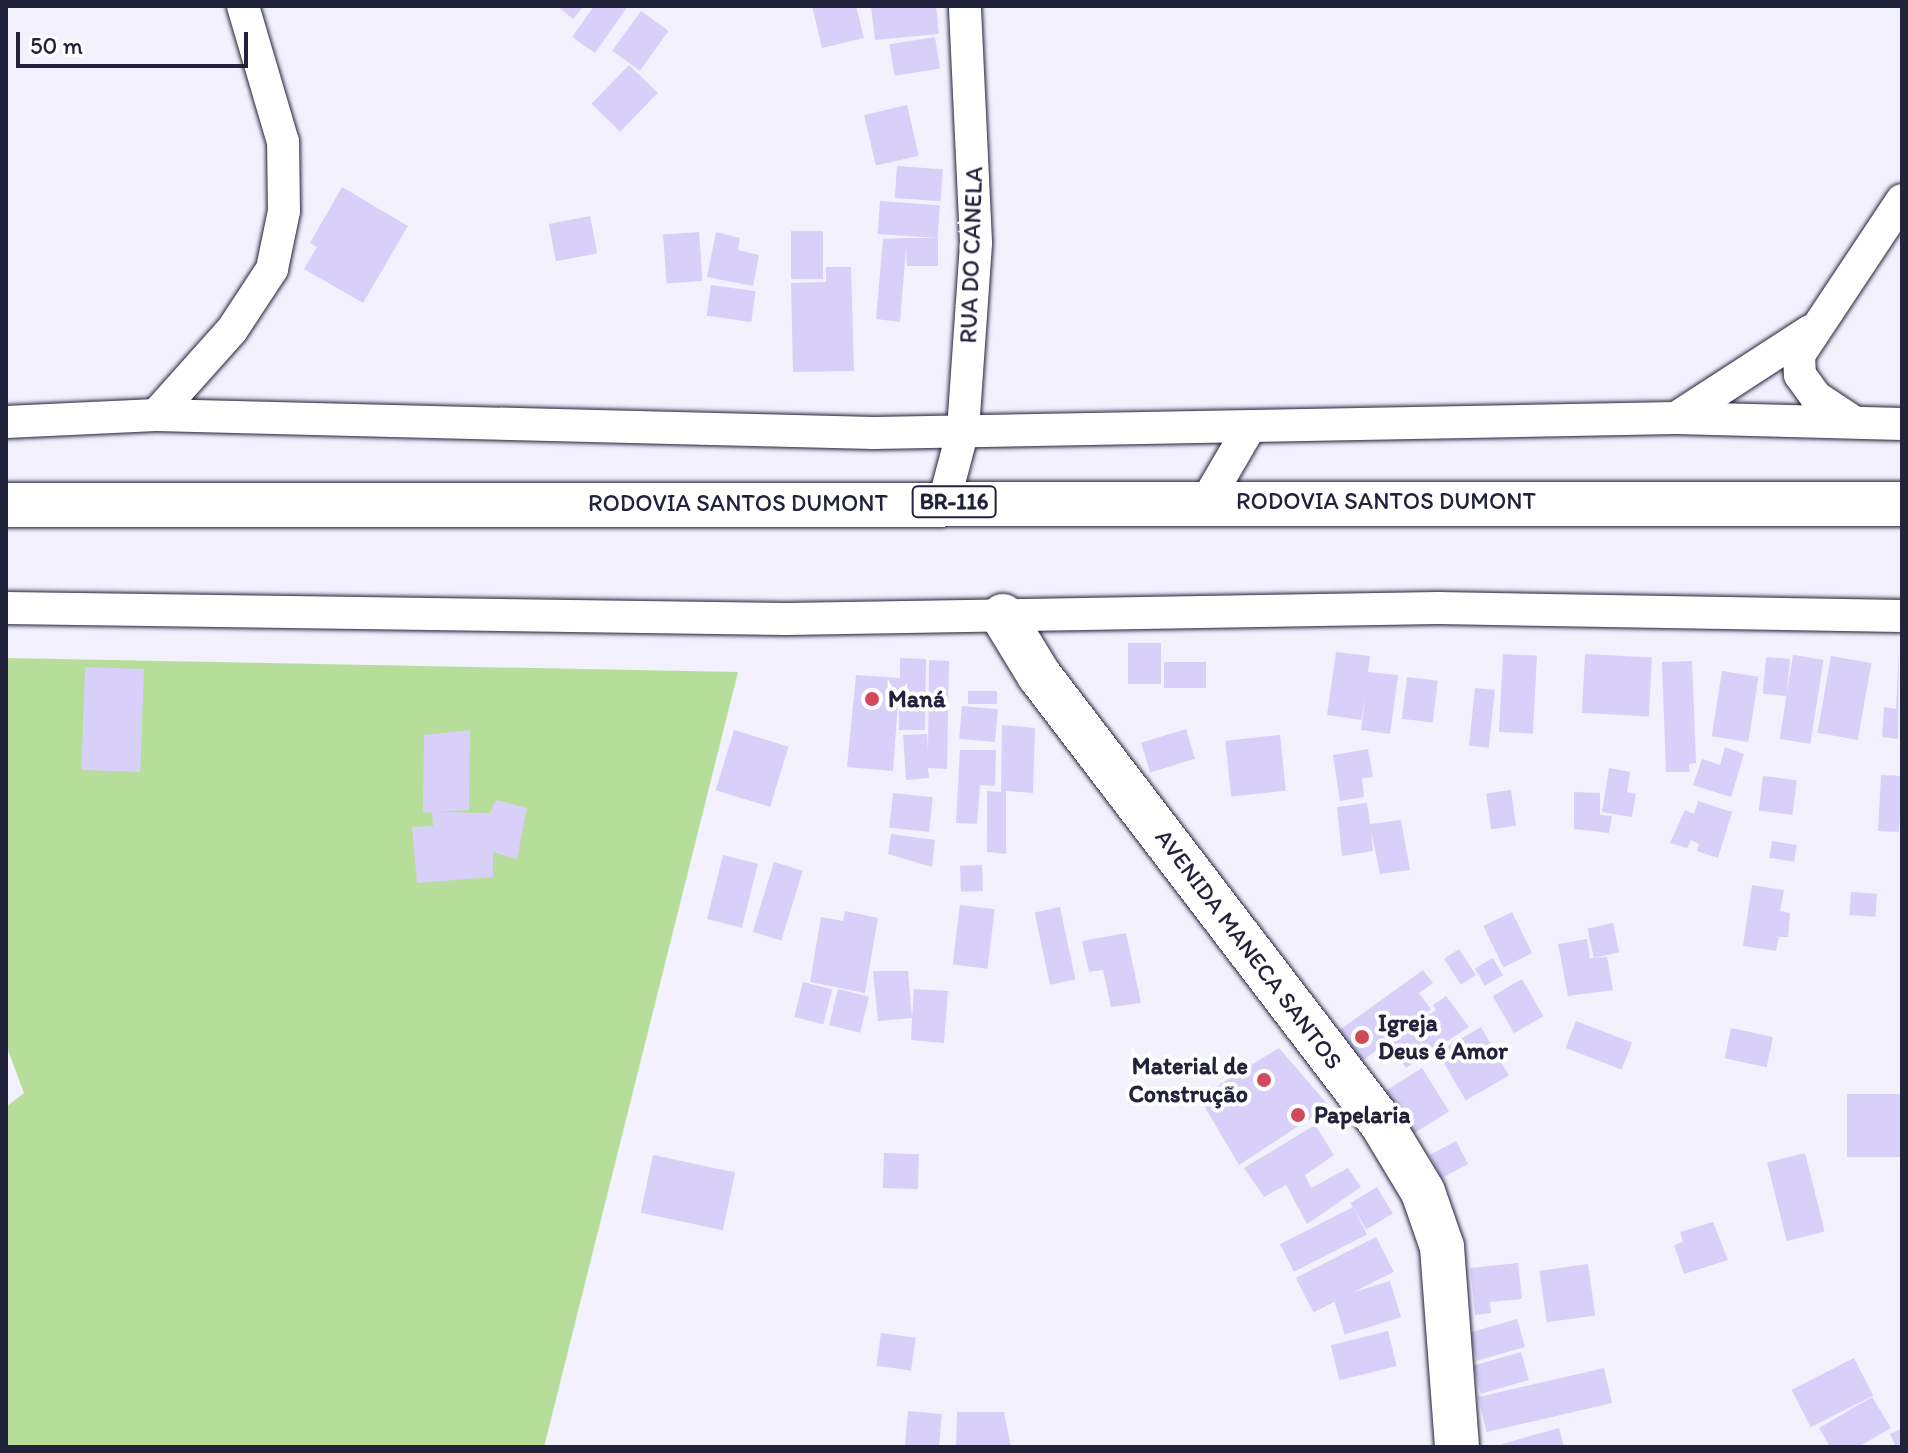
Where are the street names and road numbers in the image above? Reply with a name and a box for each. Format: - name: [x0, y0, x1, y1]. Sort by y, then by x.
- street label: RUA DO CANELA: [954, 166, 988, 344]
- road number: BR-116: [910, 484, 998, 520]
- street label: RODOVIA SANTOS DUMONT: [1235, 487, 1537, 515]
- street label: RODOVIA SANTOS DUMONT: [587, 489, 889, 517]
- street label: AVENIDA MANECA SANTOS: [1149, 823, 1349, 1075]

